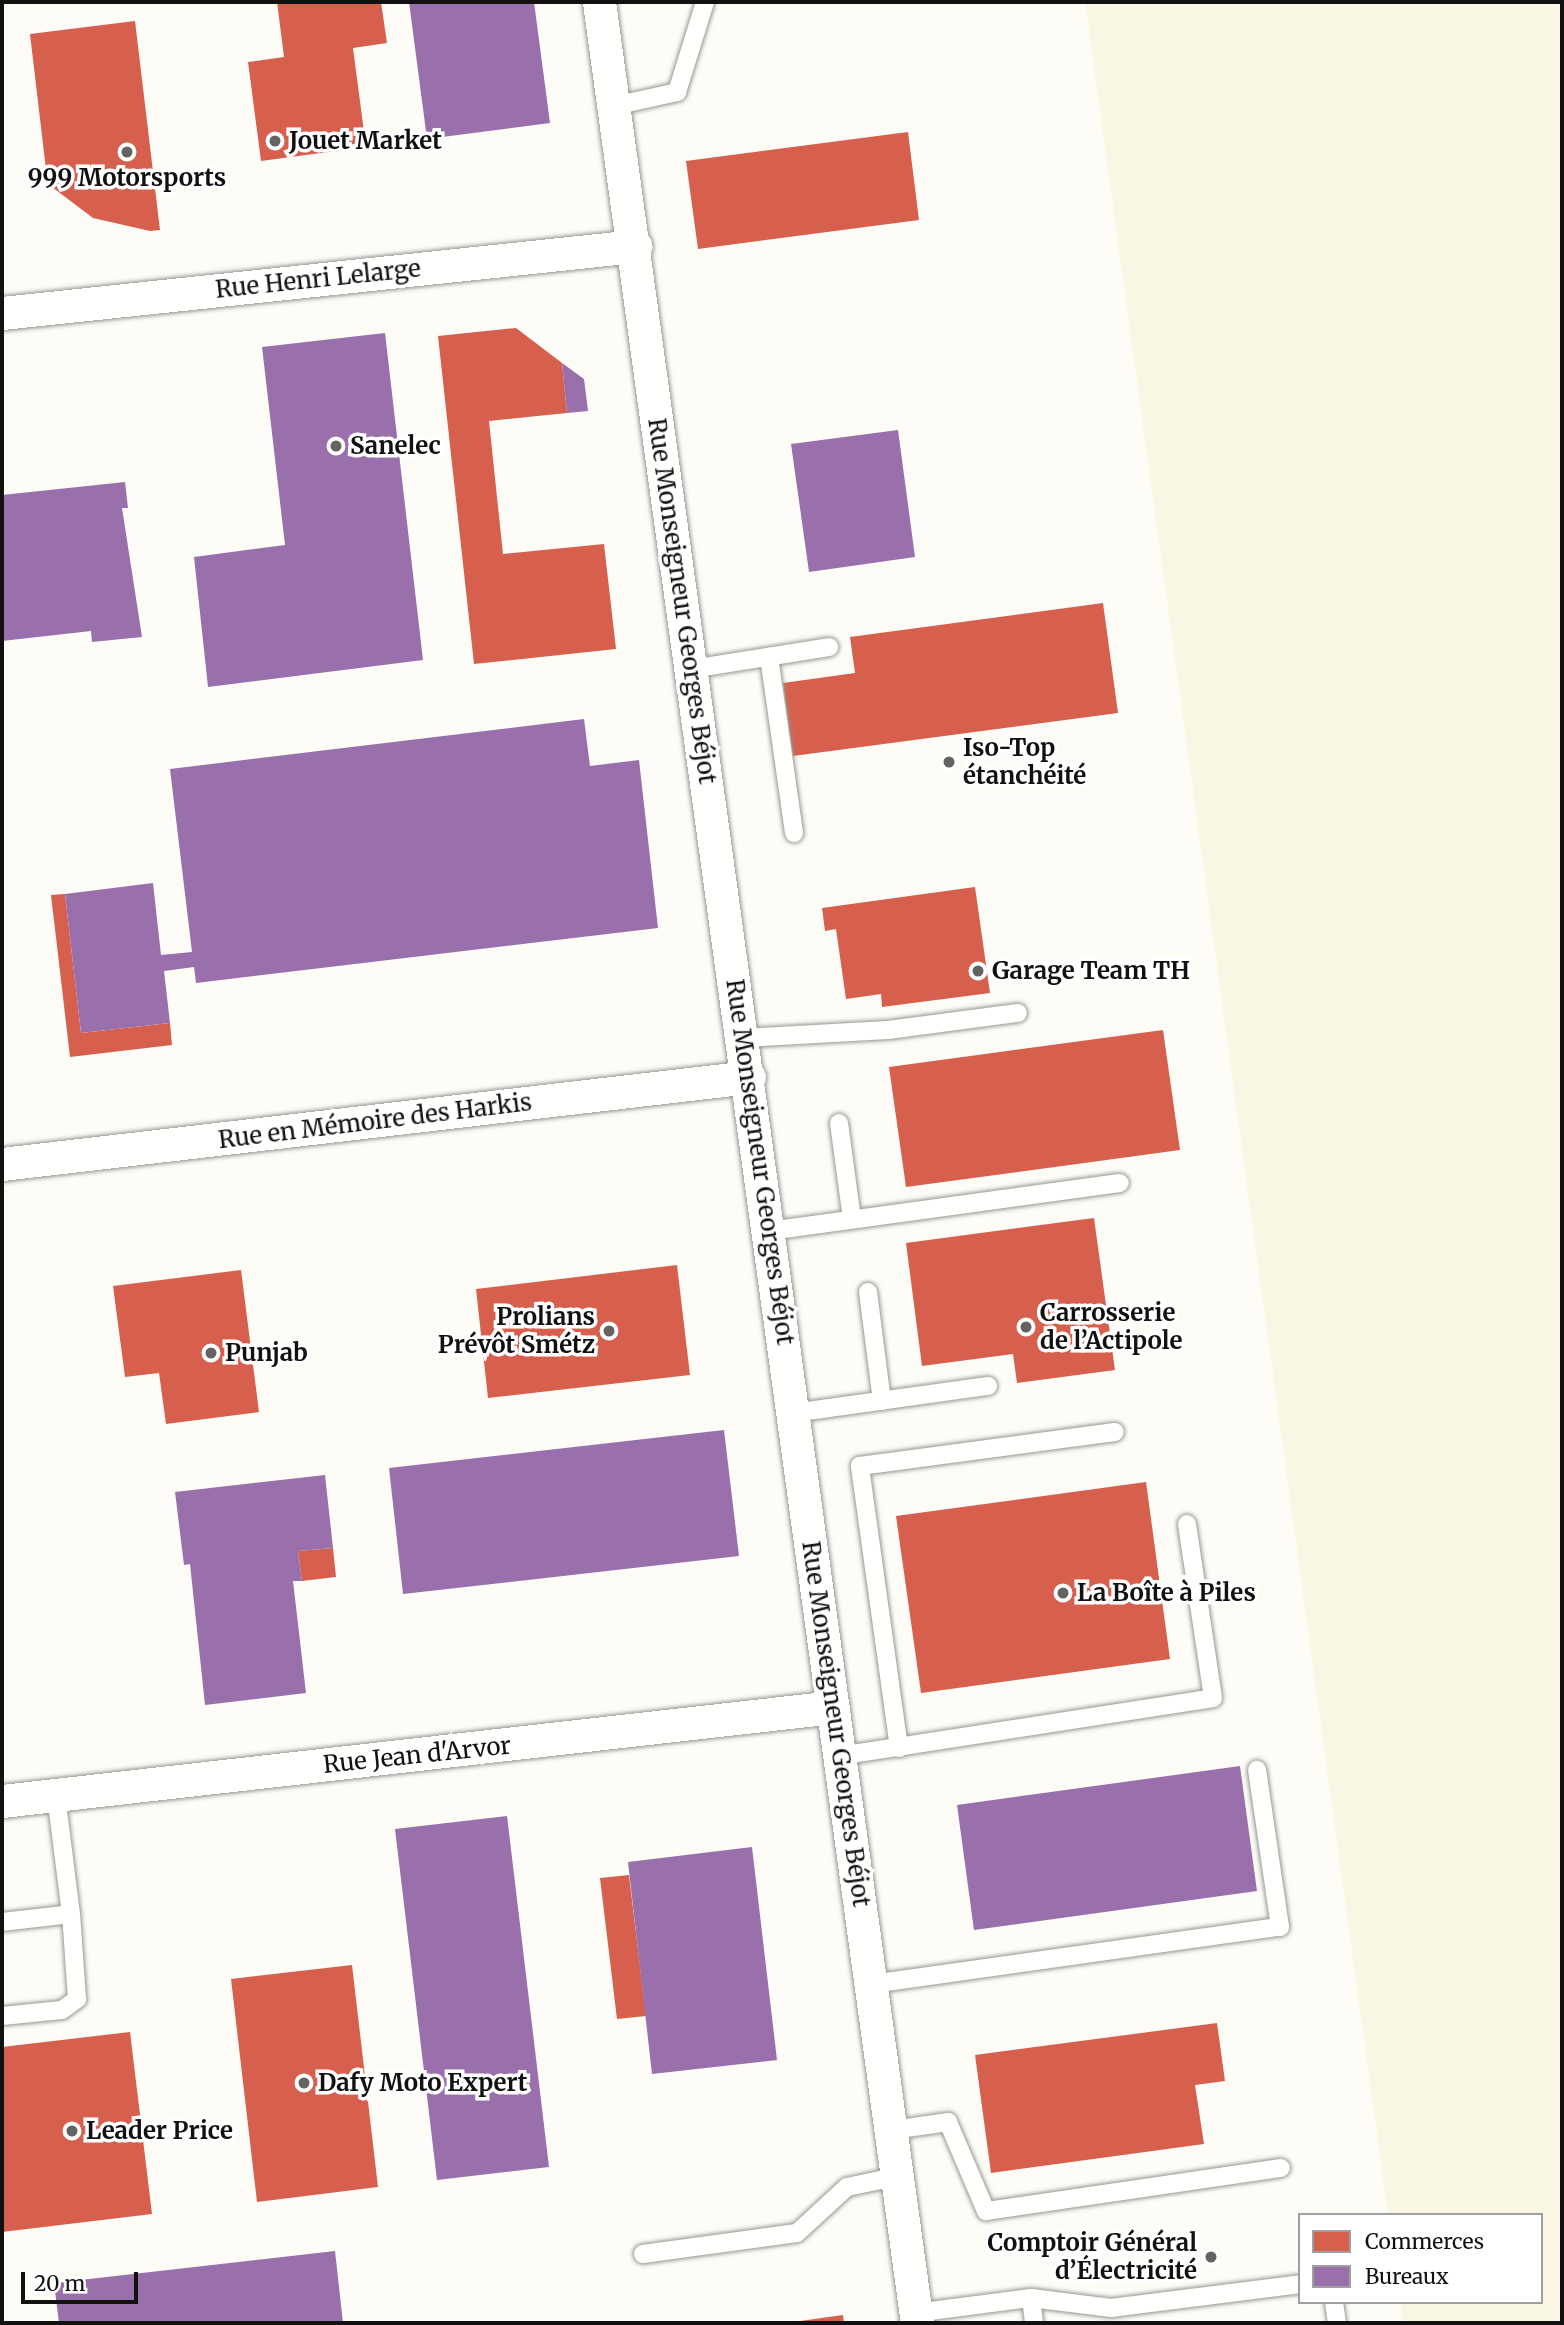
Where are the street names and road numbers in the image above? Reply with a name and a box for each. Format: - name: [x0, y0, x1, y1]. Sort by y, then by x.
- street label: Rue Henri Lelarge: [214, 254, 422, 304]
- street label: Rue Monseigneur Georges Béjot: [642, 416, 722, 786]
- street label: Rue Monseigneur Georges Béjot: [720, 977, 800, 1347]
- street label: Rue en Mémoire des Harkis: [217, 1087, 533, 1155]
- street label: Rue Monseigneur Georges Béjot: [796, 1539, 876, 1909]
- street label: Rue Jean d'Arvor: [322, 1731, 512, 1779]

